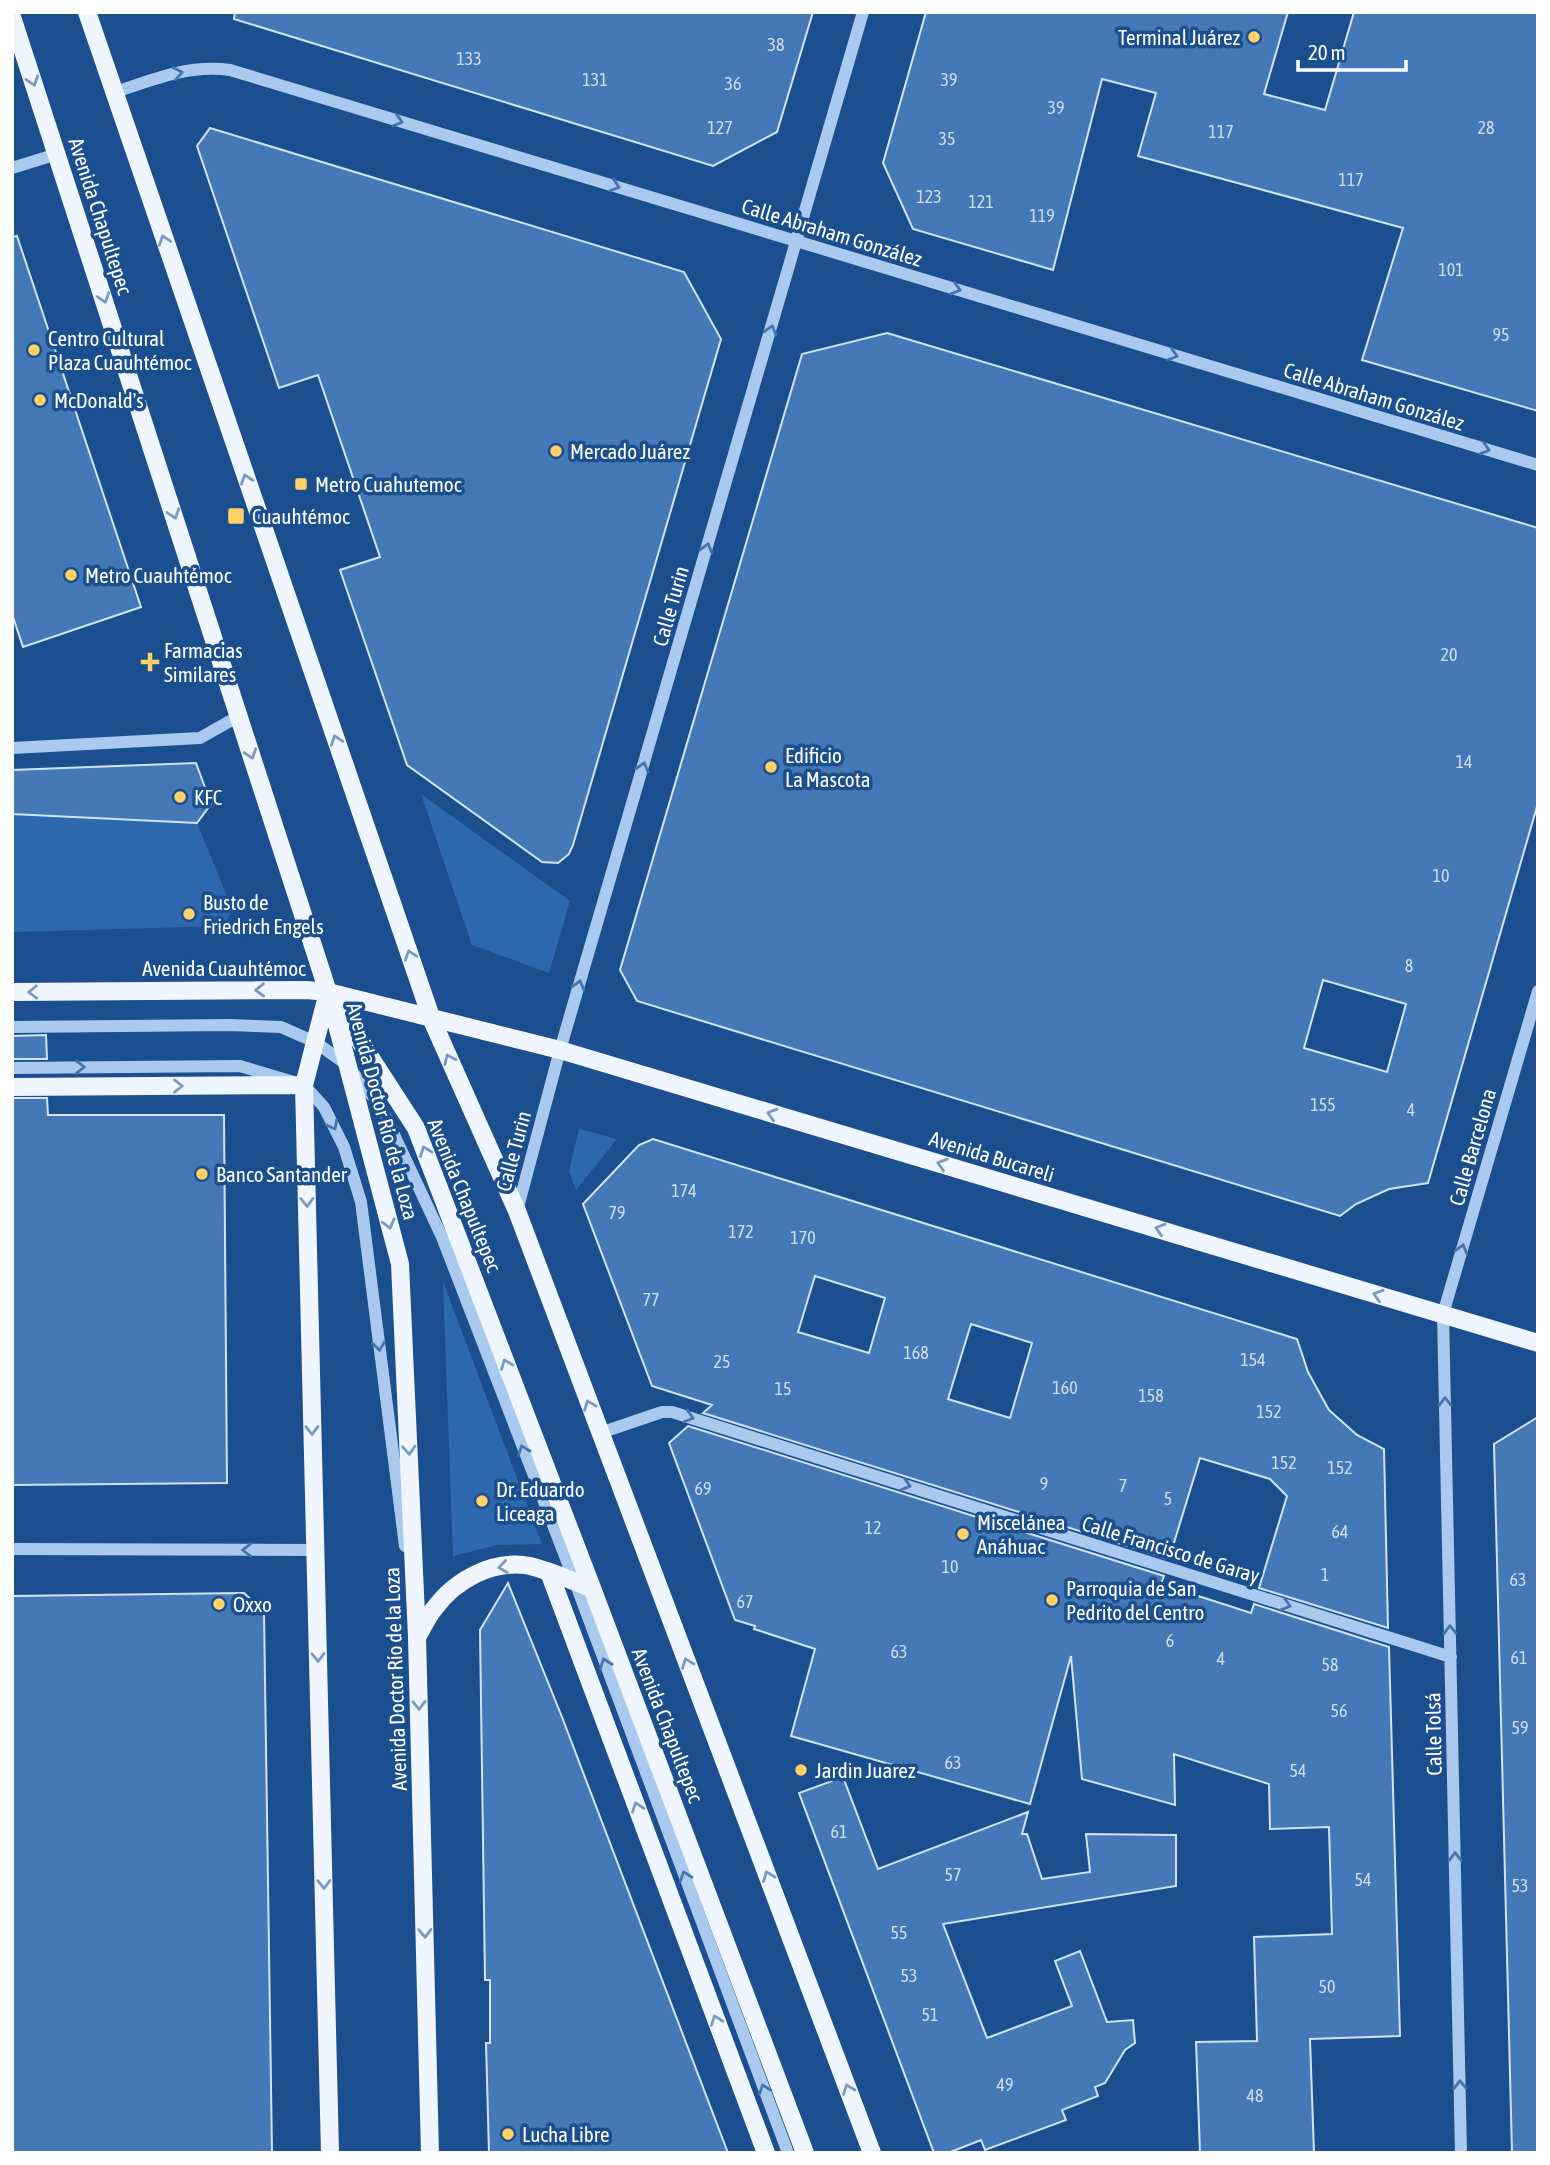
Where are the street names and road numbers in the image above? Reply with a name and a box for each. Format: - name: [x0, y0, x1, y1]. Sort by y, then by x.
- street label: Avenida Chapultepec: [64, 135, 138, 298]
- street label: Calle Abraham González: [739, 193, 925, 271]
- street label: Calle Abraham González: [1281, 357, 1467, 435]
- street label: Calle Turin: [647, 563, 693, 649]
- street label: Avenida Cuauhtémoc: [142, 956, 306, 980]
- street label: Avenida Doctor Río de la Loza: [342, 1000, 424, 1222]
- street label: Calle Barcelona: [1444, 1086, 1500, 1208]
- street label: Calle Turin: [491, 1108, 535, 1194]
- street label: Avenida Chapultepec: [423, 1115, 507, 1275]
- street label: Avenida Bucareli: [927, 1126, 1057, 1186]
- street label: Calle Francisco de Garay: [1079, 1511, 1263, 1588]
- street label: Avenida Doctor Río de la Loza: [379, 1567, 411, 1791]
- street label: Avenida Chapultepec: [628, 1644, 709, 1806]
- street label: Calle Tolsá: [1420, 1692, 1446, 1776]

